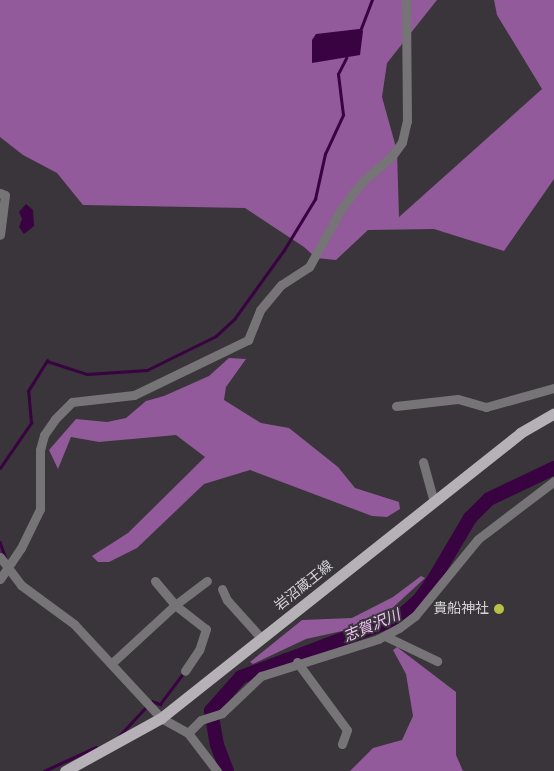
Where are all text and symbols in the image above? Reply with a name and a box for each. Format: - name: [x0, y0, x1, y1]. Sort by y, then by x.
- street label: 岩沼蔵王線: [272, 557, 336, 615]
- place label: 貴船神社: [433, 601, 489, 617]
- marker: 貴船神社: [493, 603, 505, 615]
- water label: 志賀沢川: [341, 606, 403, 646]

